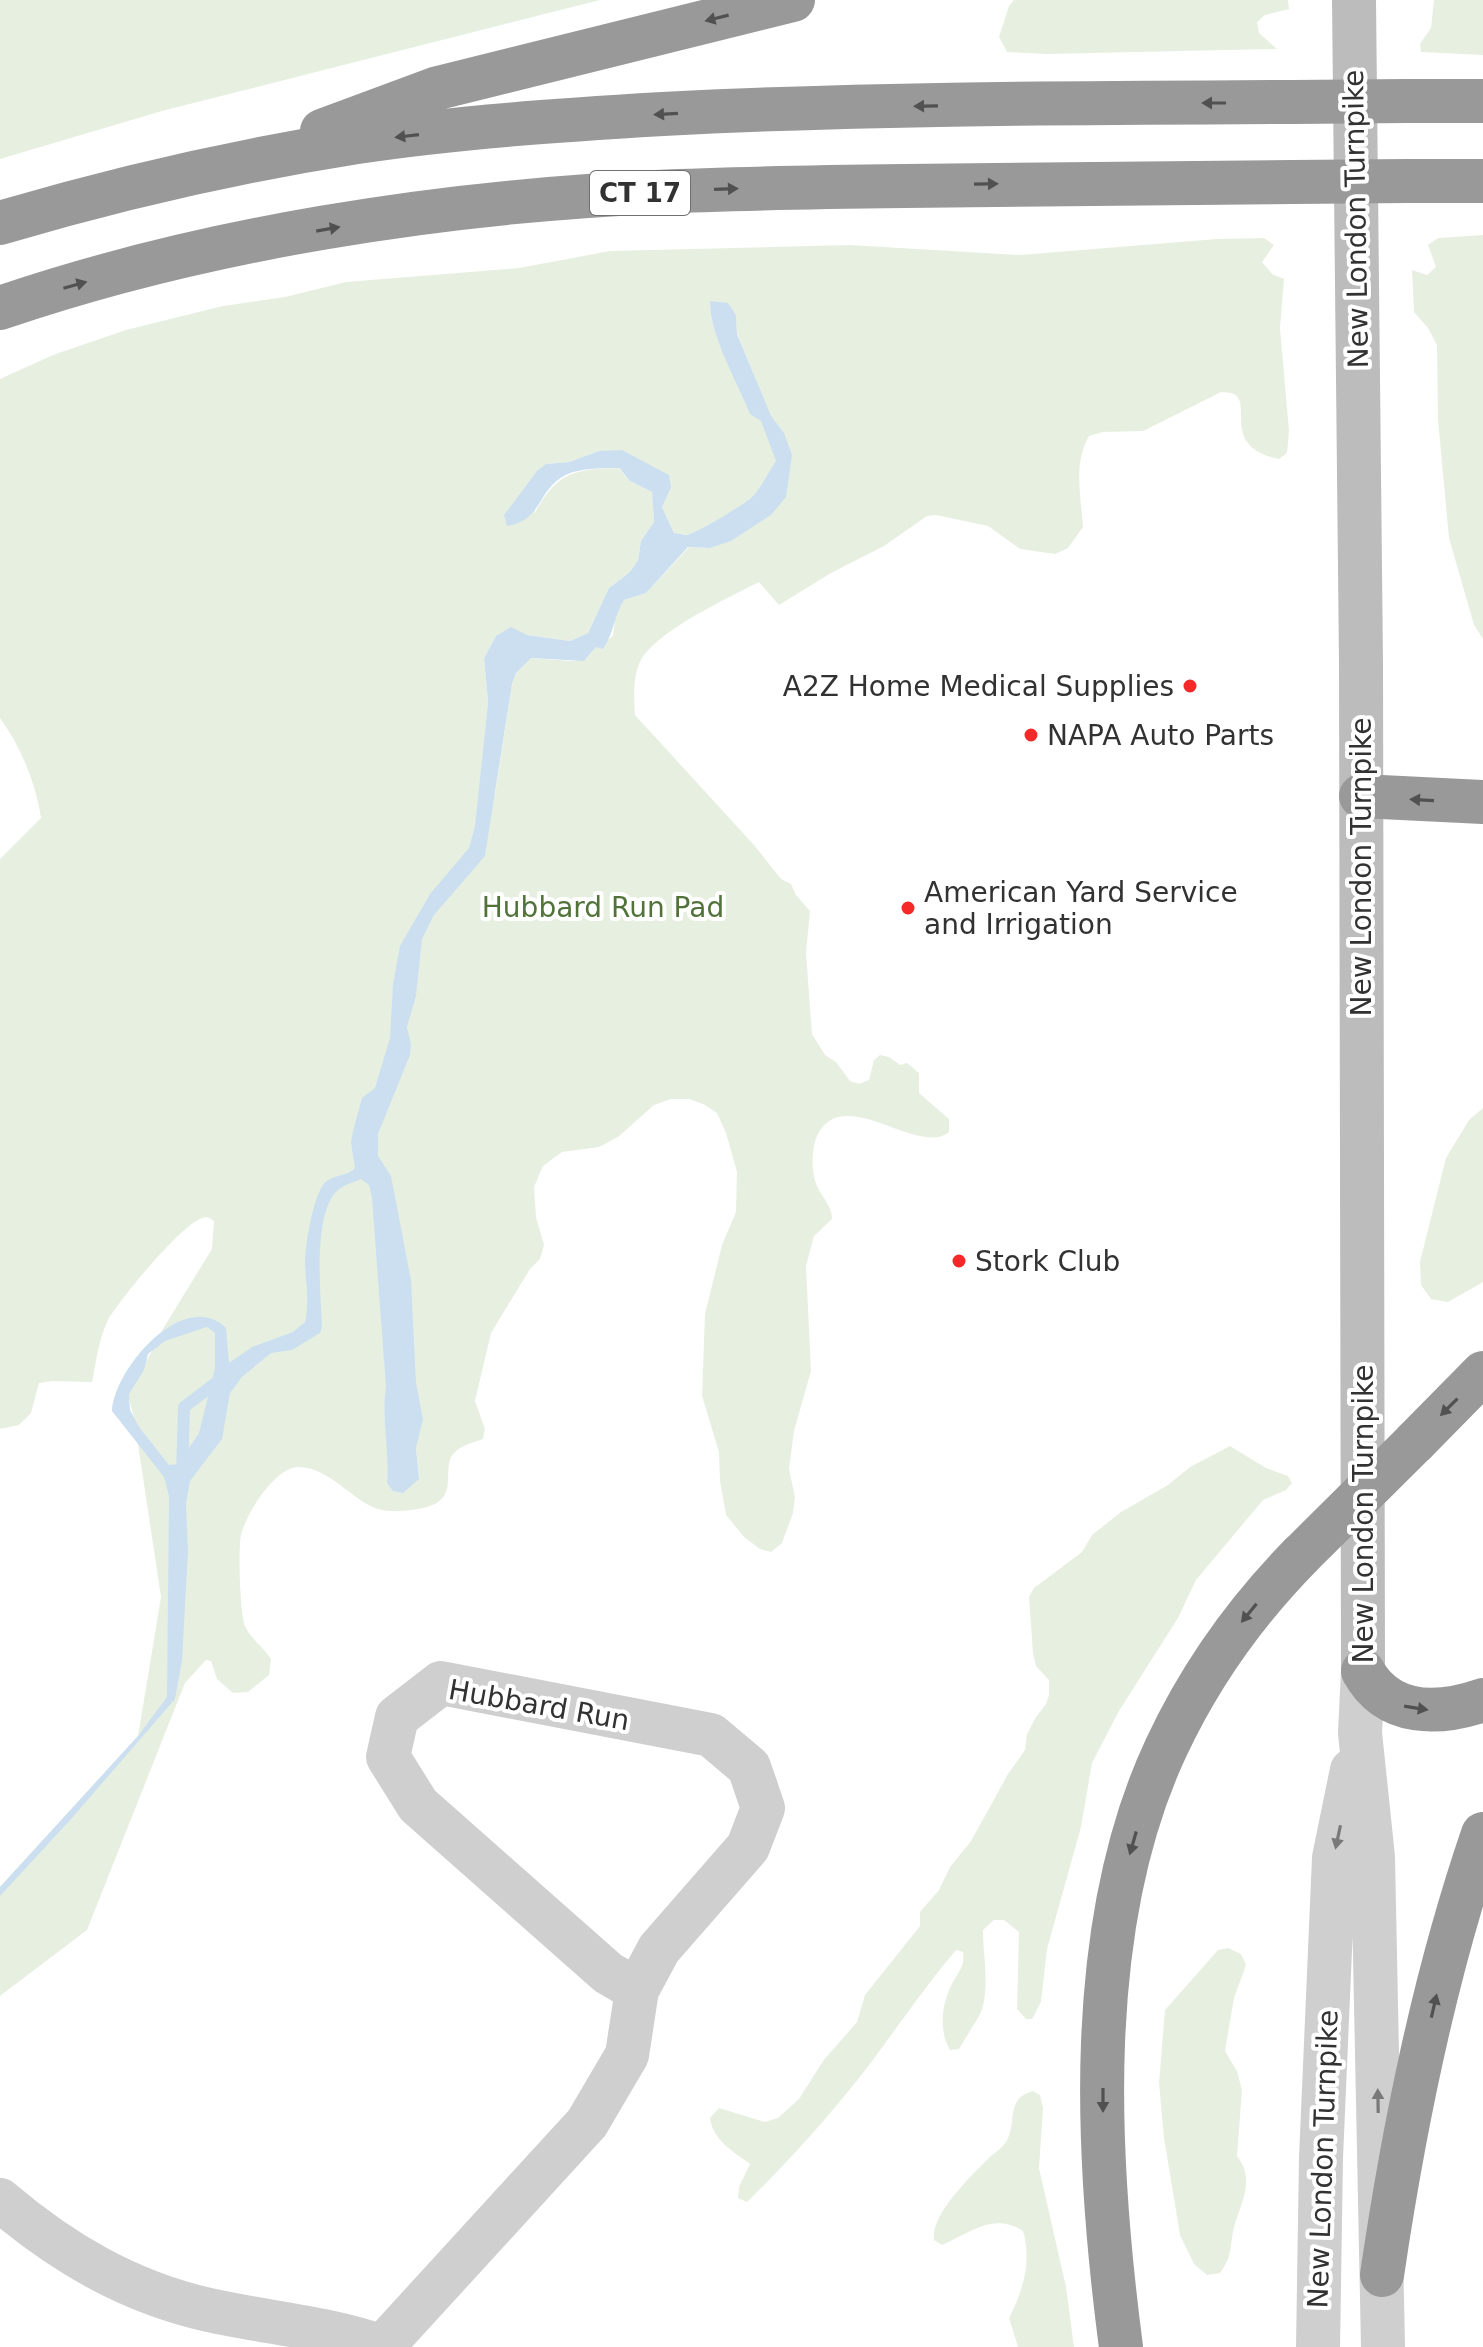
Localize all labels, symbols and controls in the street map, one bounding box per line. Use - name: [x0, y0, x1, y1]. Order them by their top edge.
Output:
- one-way arrow: [704, 13, 729, 25]
- street label: New London Turnpike: [1337, 69, 1375, 369]
- one-way arrow: [1201, 96, 1226, 109]
- one-way arrow: [913, 100, 938, 112]
- one-way arrow: [653, 108, 678, 121]
- one-way arrow: [394, 130, 419, 143]
- road number: CT 17: [590, 171, 690, 215]
- one-way arrow: [974, 178, 999, 191]
- one-way arrow: [714, 182, 739, 195]
- one-way arrow: [316, 222, 341, 234]
- one-way arrow: [63, 278, 87, 291]
- place label: A2Z Home Medical Supplies: [783, 670, 1174, 703]
- marker: A2Z Home Medical Supplies: [1181, 677, 1199, 695]
- street label: New London Turnpike: [1345, 718, 1378, 1016]
- place label: NAPA Auto Parts: [1047, 719, 1274, 752]
- marker: NAPA Auto Parts: [1022, 726, 1040, 744]
- one-way arrow: [1409, 793, 1434, 806]
- place label: American Yard Service and Irrigation: [924, 876, 1238, 941]
- park label: Hubbard Run Pad: [482, 891, 724, 924]
- marker: American Yard Service and Irrigation: [899, 899, 917, 917]
- place label: Stork Club: [975, 1245, 1120, 1278]
- marker: Stork Club: [950, 1252, 968, 1270]
- street label: New London Turnpike: [1347, 1365, 1380, 1663]
- one-way arrow: [1440, 1397, 1459, 1416]
- one-way arrow: [1242, 1603, 1258, 1623]
- street label: Hubbard Run: [446, 1673, 632, 1737]
- one-way arrow: [1404, 1702, 1429, 1715]
- one-way arrow: [1331, 1824, 1344, 1849]
- one-way arrow: [1126, 1831, 1139, 1855]
- one-way arrow: [1428, 1994, 1441, 2019]
- street label: New London Turnpike: [1301, 2009, 1345, 2309]
- one-way arrow: [1097, 2088, 1109, 2113]
- one-way arrow: [1372, 2088, 1384, 2113]

